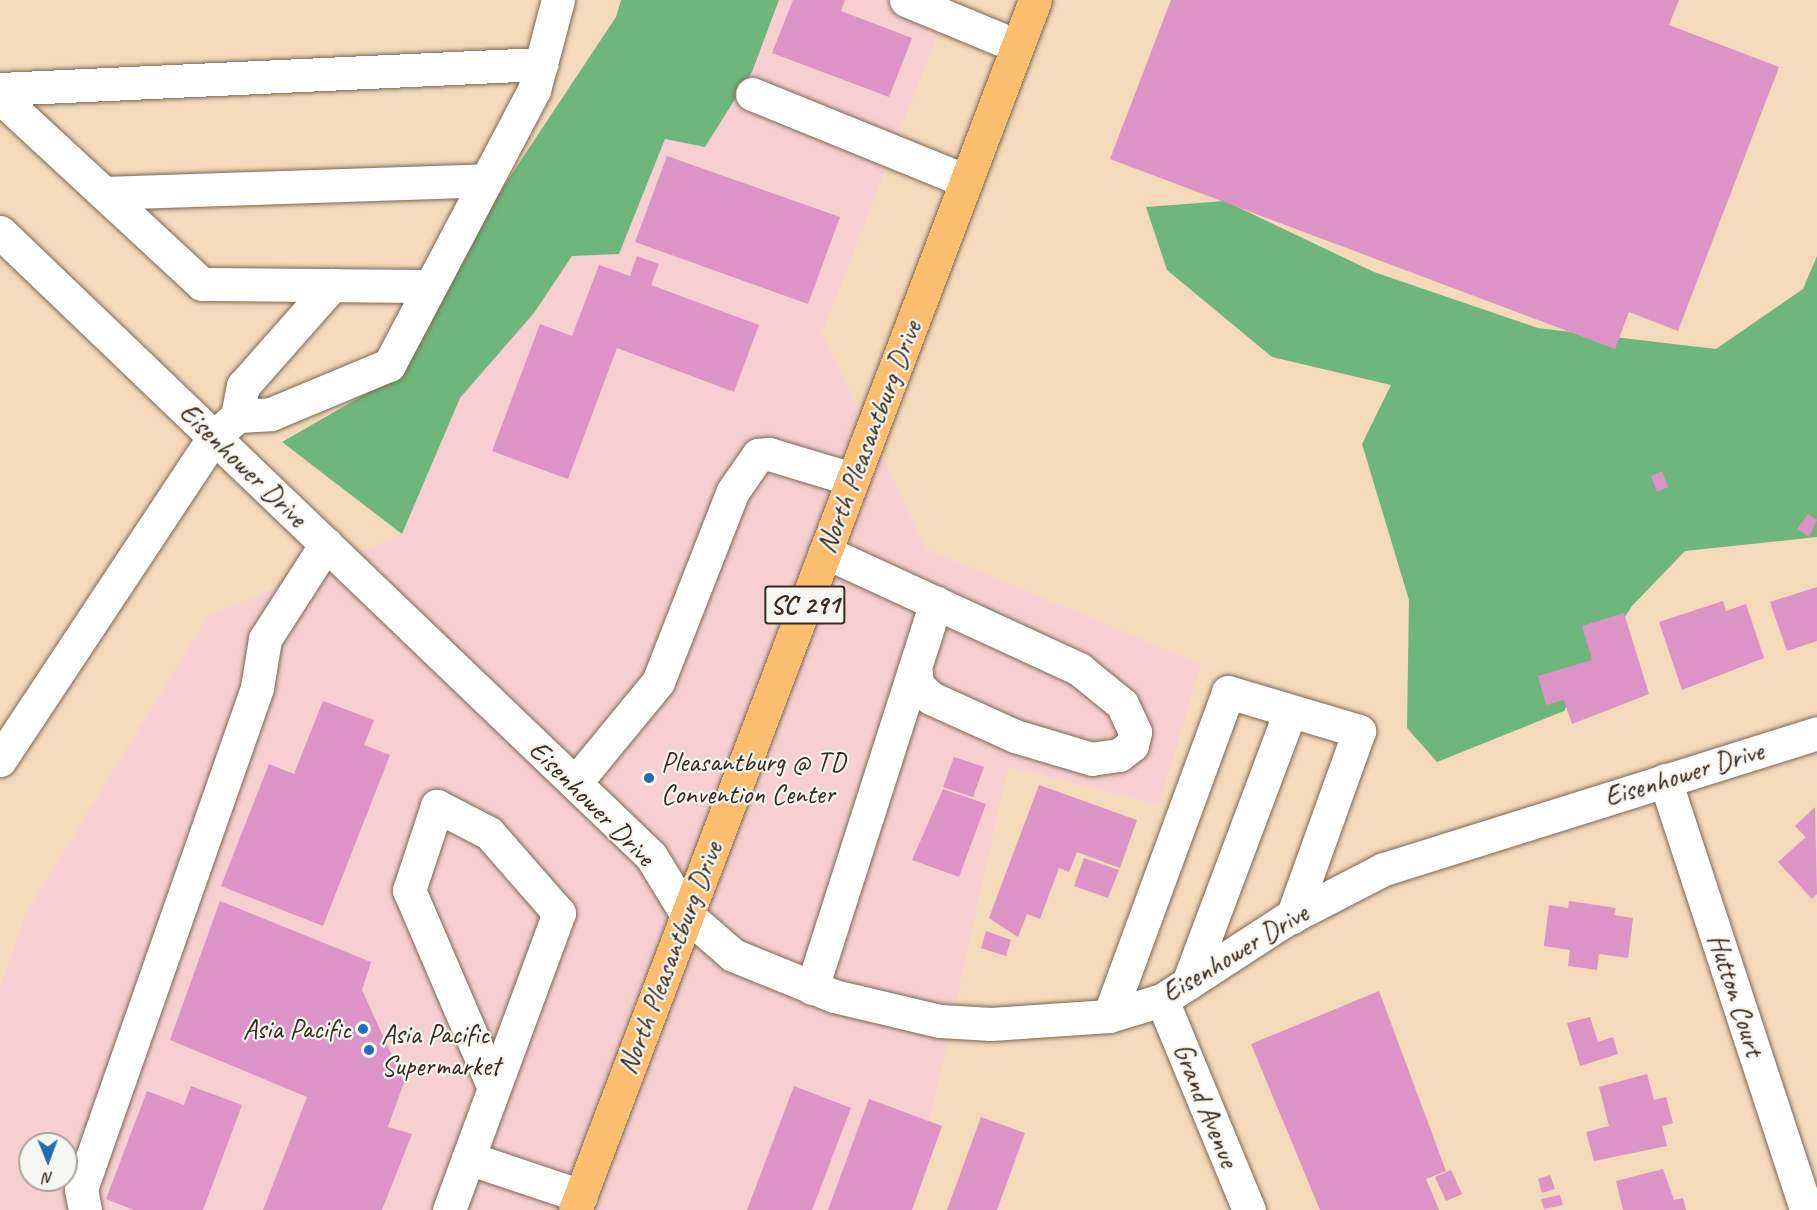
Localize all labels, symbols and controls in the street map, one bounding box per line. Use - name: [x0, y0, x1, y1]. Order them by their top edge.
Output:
- street label: North Pleasantburg Drive: [809, 316, 929, 558]
- street label: Eisenhower Drive: [172, 396, 314, 534]
- road number: SC 291: [763, 581, 847, 629]
- street label: Eisenhower Drive: [522, 733, 662, 873]
- street label: Eisenhower Drive: [1600, 734, 1768, 814]
- place label: Pleasantburg @ TD Convention Center: [661, 745, 845, 811]
- marker: Pleasantburg @ TD Convention Center: [642, 771, 656, 785]
- street label: North Pleasantburg Drive: [610, 837, 730, 1079]
- street label: Eisenhower Drive: [1156, 896, 1314, 1010]
- street label: Hutton Court: [1700, 930, 1772, 1060]
- place label: Asia Pacific: [242, 1012, 351, 1046]
- place label: Asia Pacific Supermarket: [381, 1017, 500, 1083]
- marker: Asia Pacific: [356, 1022, 370, 1036]
- street label: Grand Avenue: [1166, 1038, 1246, 1172]
- marker: Asia Pacific Supermarket: [362, 1043, 376, 1057]
- north arrow: [18, 1132, 78, 1192]
- text: N: [43, 1168, 53, 1188]

